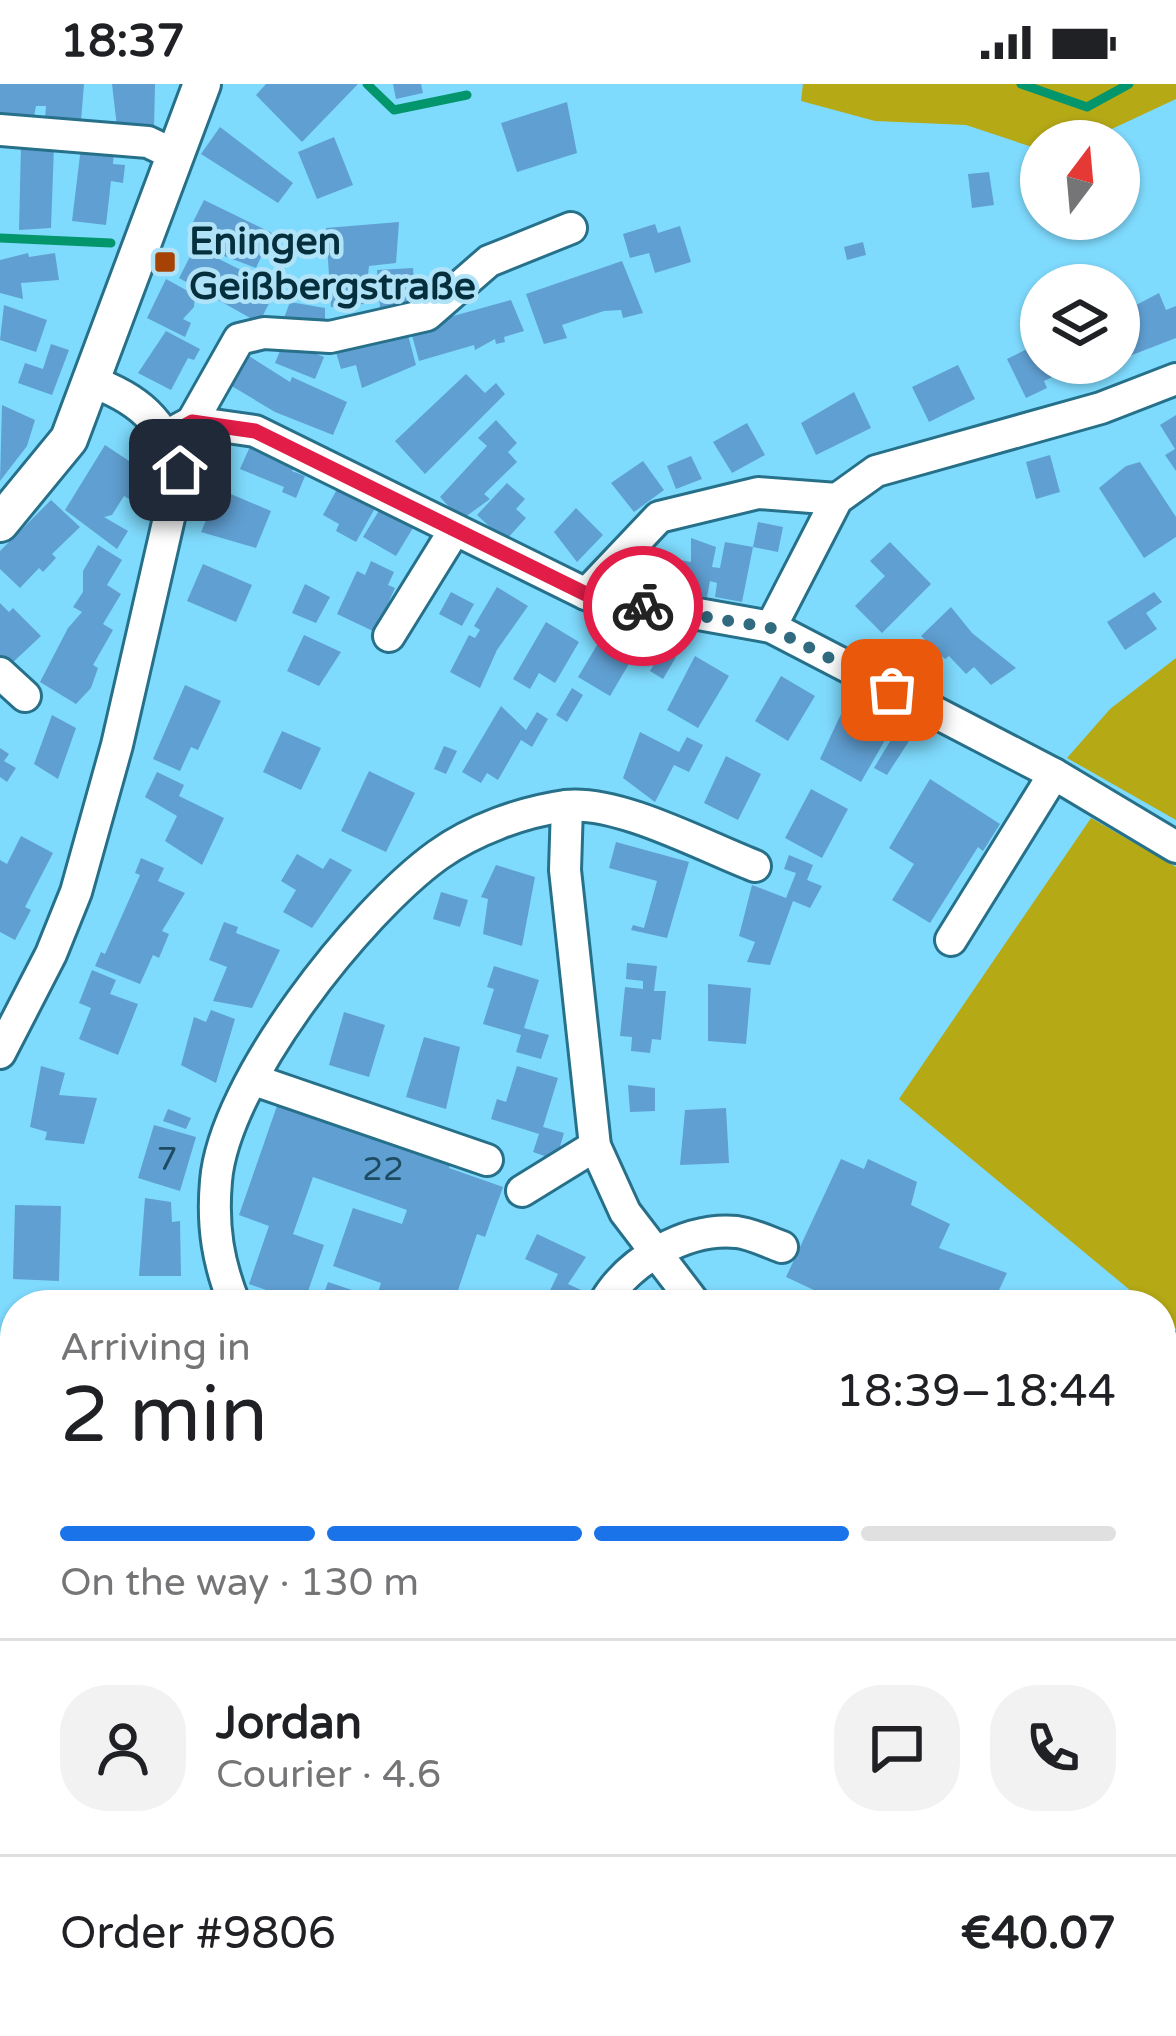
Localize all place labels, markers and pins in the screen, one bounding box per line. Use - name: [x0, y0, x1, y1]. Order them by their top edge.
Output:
- place label: Eningen Geißbergstraße: [189, 218, 476, 310]
- marker: Eningen Geißbergstraße: [152, 249, 178, 275]
- pin: [129, 419, 231, 521]
- pin: [841, 639, 943, 741]

